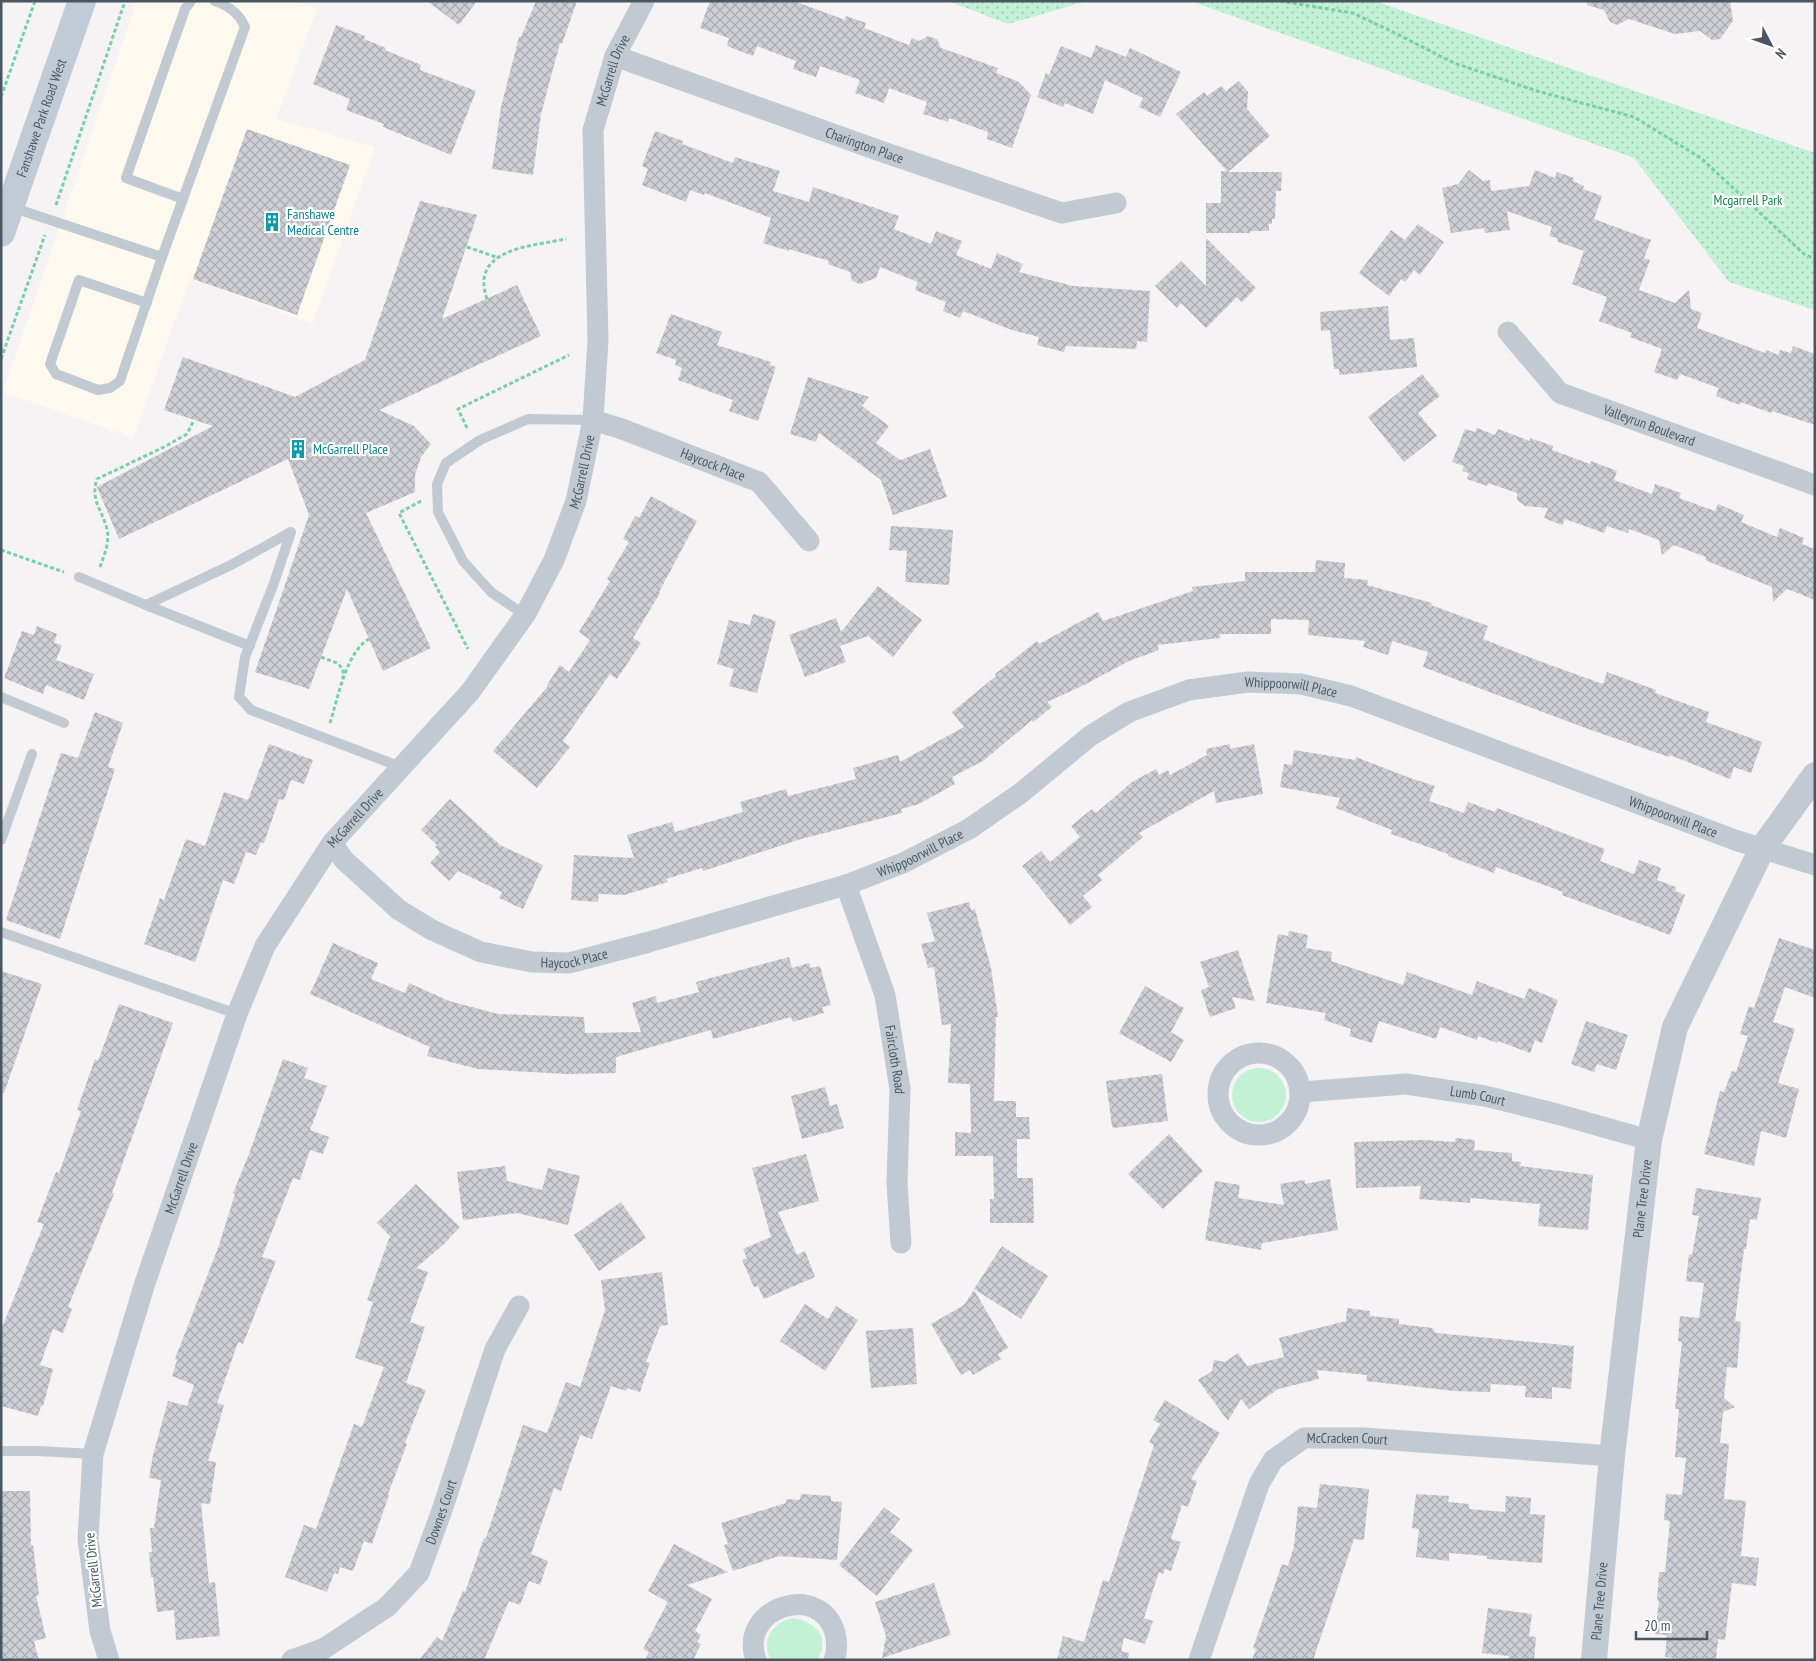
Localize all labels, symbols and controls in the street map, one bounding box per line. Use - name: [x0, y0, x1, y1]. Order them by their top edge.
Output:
- north arrow: [1746, 20, 1796, 70]
- street label: McGarrell Drive: [592, 31, 634, 108]
- text: N: [1772, 45, 1790, 62]
- street label: Fanshawe Park Road West: [12, 56, 70, 180]
- street label: Charington Place: [823, 123, 906, 167]
- park label: Mcgarrell Park: [1713, 191, 1783, 209]
- place label: Fanshawe Medical Centre: [287, 205, 359, 239]
- building icon: Fanshawe Medical Centre: [261, 211, 283, 233]
- street label: Valleyrun Boulevard: [1600, 400, 1698, 450]
- street label: McGarrell Drive: [565, 433, 599, 511]
- building icon: McGarrell Place: [287, 438, 309, 460]
- place label: McGarrell Place: [313, 440, 388, 458]
- street label: Haycock Place: [678, 444, 748, 485]
- street label: Whippoorwill Place: [1244, 673, 1339, 701]
- street label: McGarrell Drive: [323, 784, 387, 851]
- street label: Whippoorwill Place: [1626, 792, 1720, 842]
- street label: Whippoorwill Place: [875, 825, 966, 881]
- street label: Haycock Place: [540, 944, 610, 972]
- street label: Faircloth Road: [881, 1024, 909, 1094]
- street label: Lumb Court: [1449, 1082, 1508, 1110]
- street label: McGarrell Drive: [160, 1139, 202, 1216]
- street label: Plane Tree Drive: [1629, 1158, 1656, 1239]
- street label: McCracken Court: [1307, 1429, 1388, 1449]
- street label: Downes Court: [421, 1477, 460, 1547]
- street label: McGarrell Drive: [80, 1532, 106, 1608]
- street label: Plane Tree Drive: [1587, 1561, 1612, 1641]
- scale bar: [1636, 1608, 1707, 1640]
- text: 20 m: [1644, 1616, 1670, 1635]

